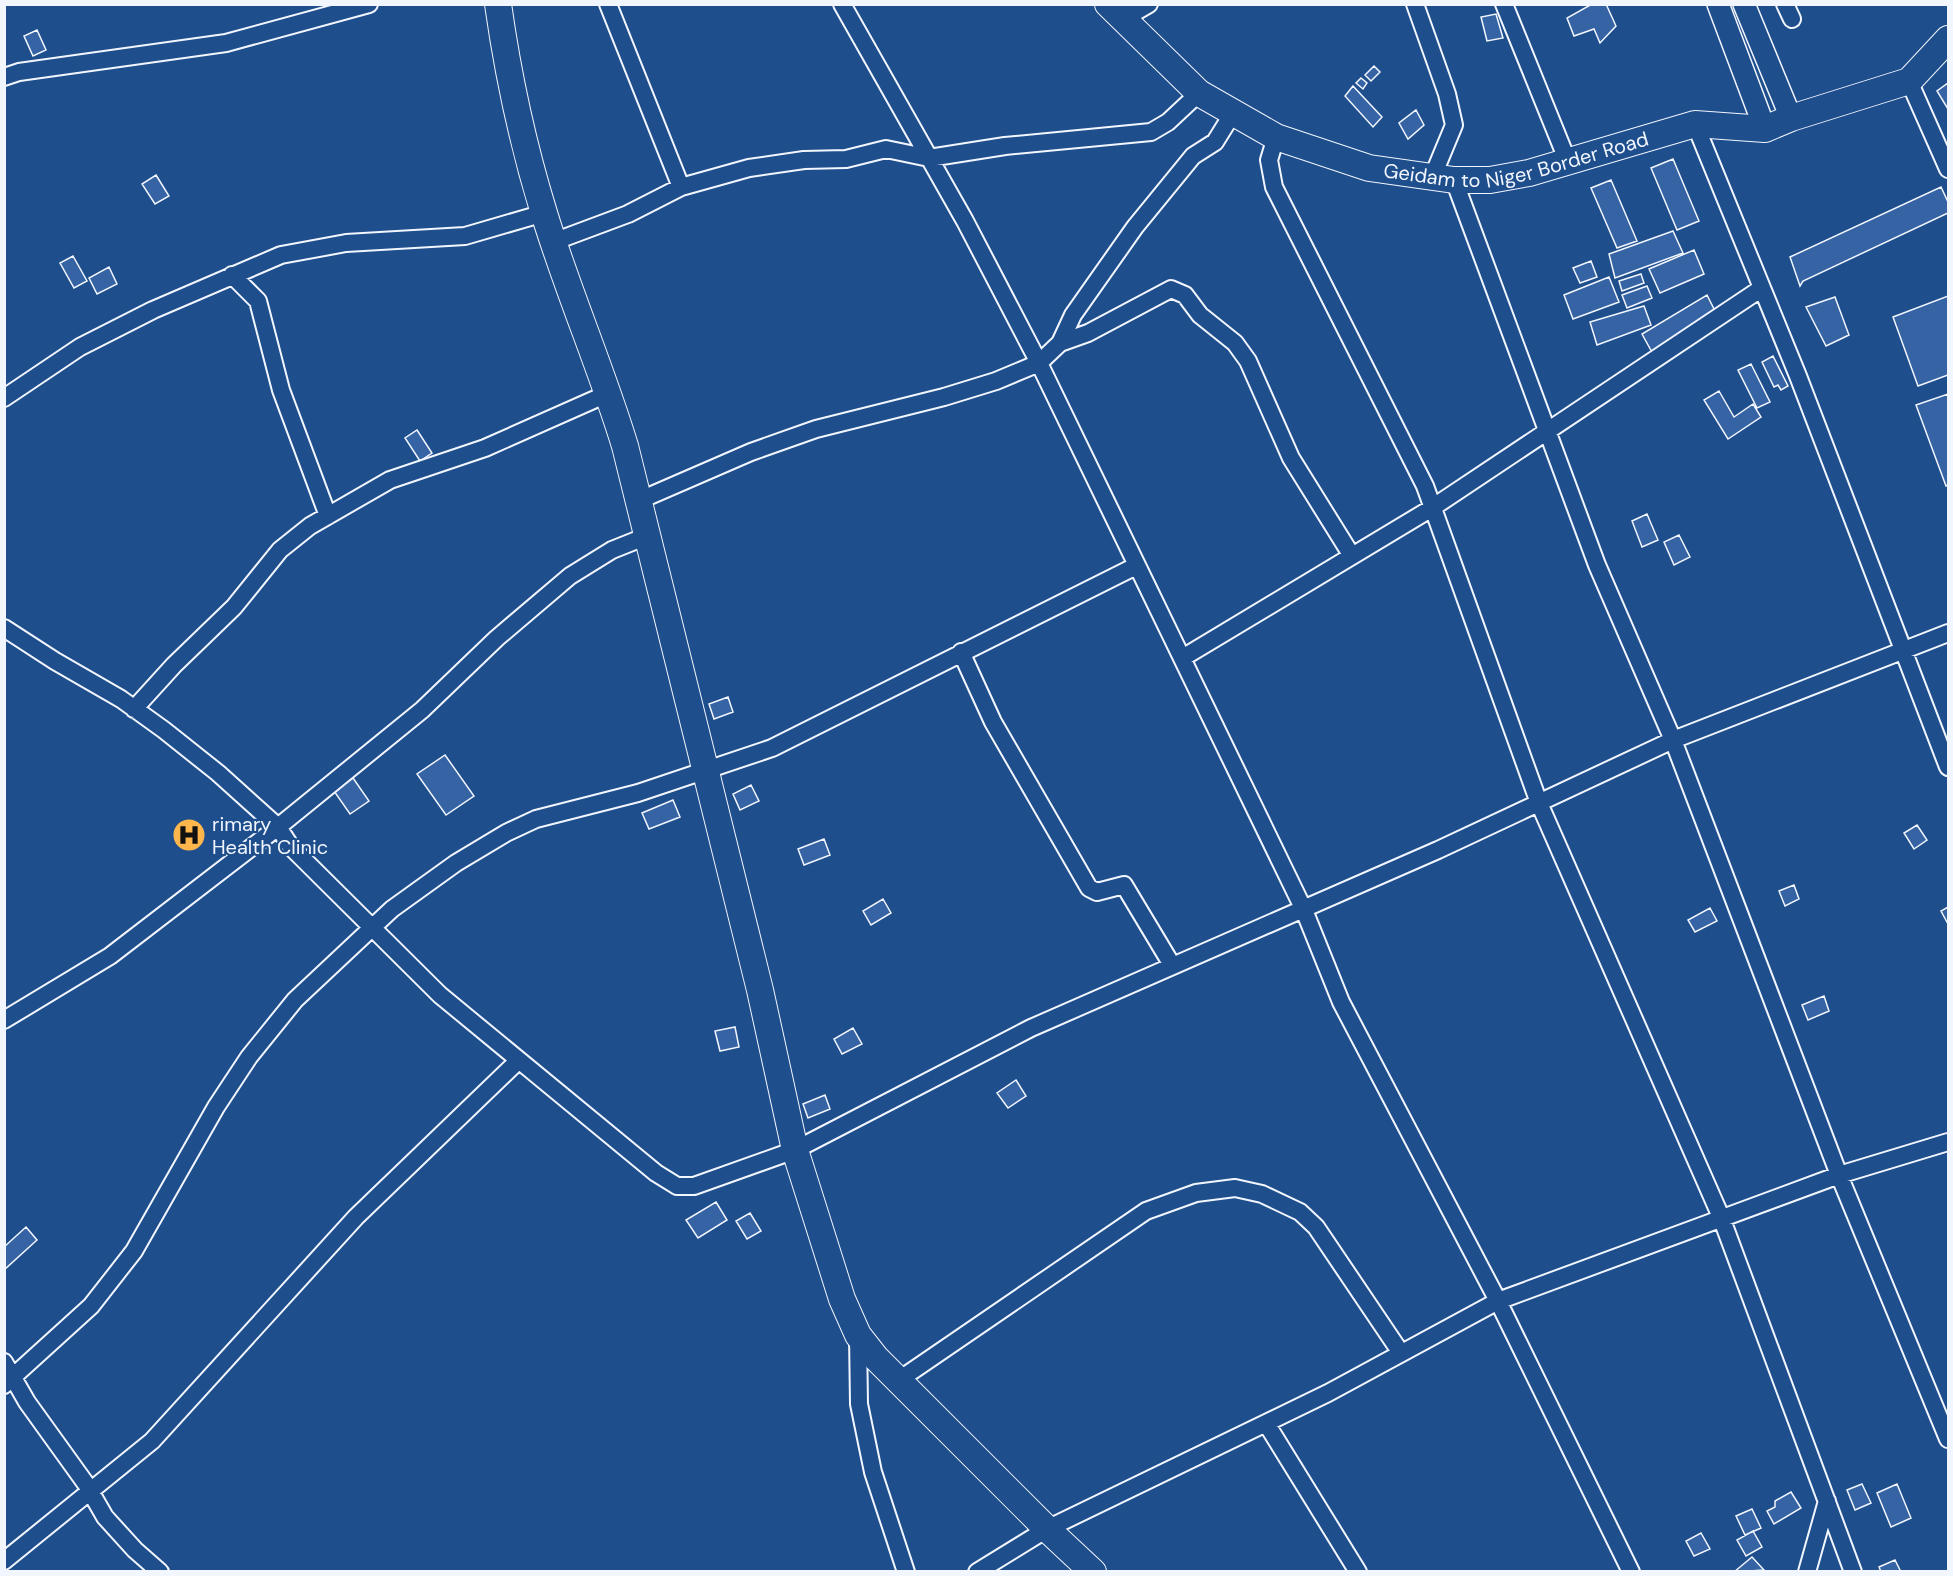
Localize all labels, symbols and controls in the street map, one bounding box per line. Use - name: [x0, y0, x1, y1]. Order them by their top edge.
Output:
- street label: Geidam to Niger Border Road: [1382, 125, 1651, 194]
- place label: rimary Health Clinic: [212, 811, 328, 860]
- hospital icon: rimary Health Clinic: [171, 817, 207, 853]

